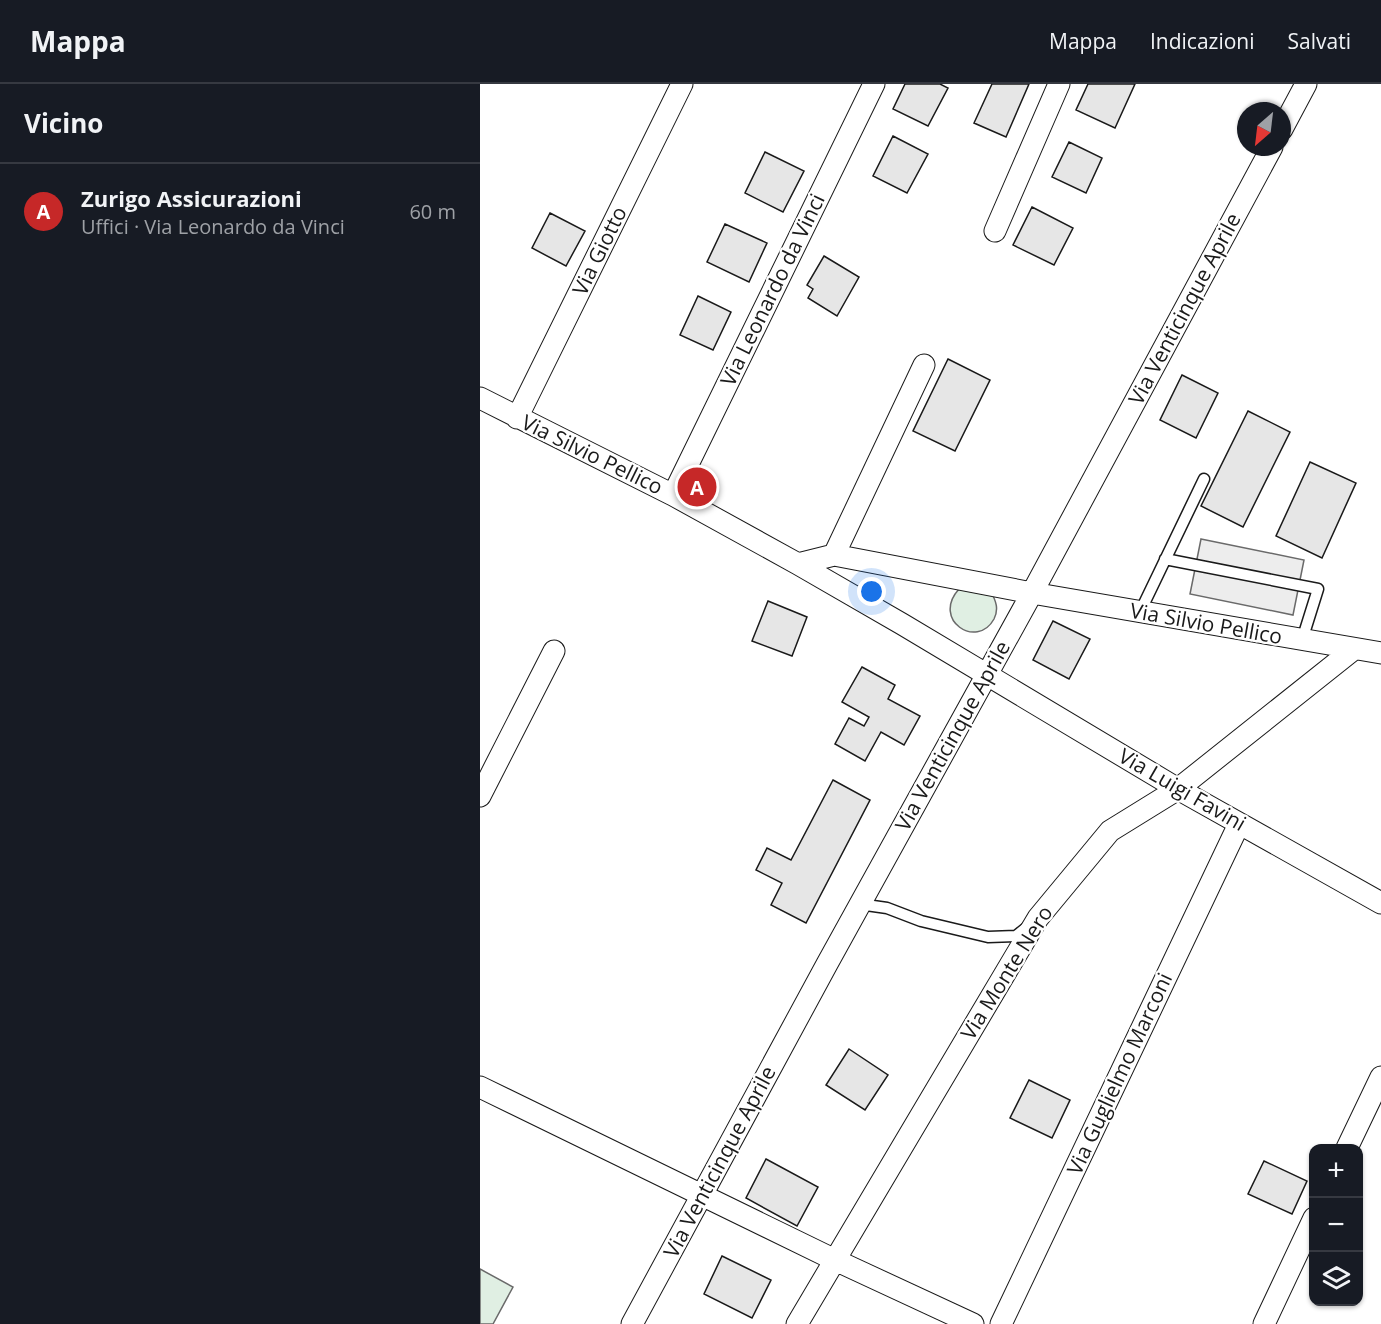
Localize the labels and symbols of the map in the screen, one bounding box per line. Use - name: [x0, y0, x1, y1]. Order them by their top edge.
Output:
- north arrow: [1237, 102, 1291, 156]
- street label: Via Leonardo da Vinci: [713, 189, 831, 390]
- street label: Via Giotto: [566, 201, 633, 300]
- street label: Via Venticinque Aprile: [1122, 208, 1247, 409]
- street label: Via Silvio Pellico: [517, 408, 668, 500]
- pin: A: [678, 464, 716, 510]
- your location: [857, 577, 886, 606]
- street label: Via Silvio Pellico: [1128, 596, 1284, 650]
- street label: Via Venticinque Aprile: [888, 635, 1016, 836]
- street label: Via Luigi Favini: [1114, 741, 1251, 837]
- street label: Via Monte Nero: [954, 900, 1059, 1045]
- street label: Via Guglielmo Marconi: [1060, 968, 1178, 1179]
- street label: Via Venticinque Aprile: [657, 1061, 782, 1262]

